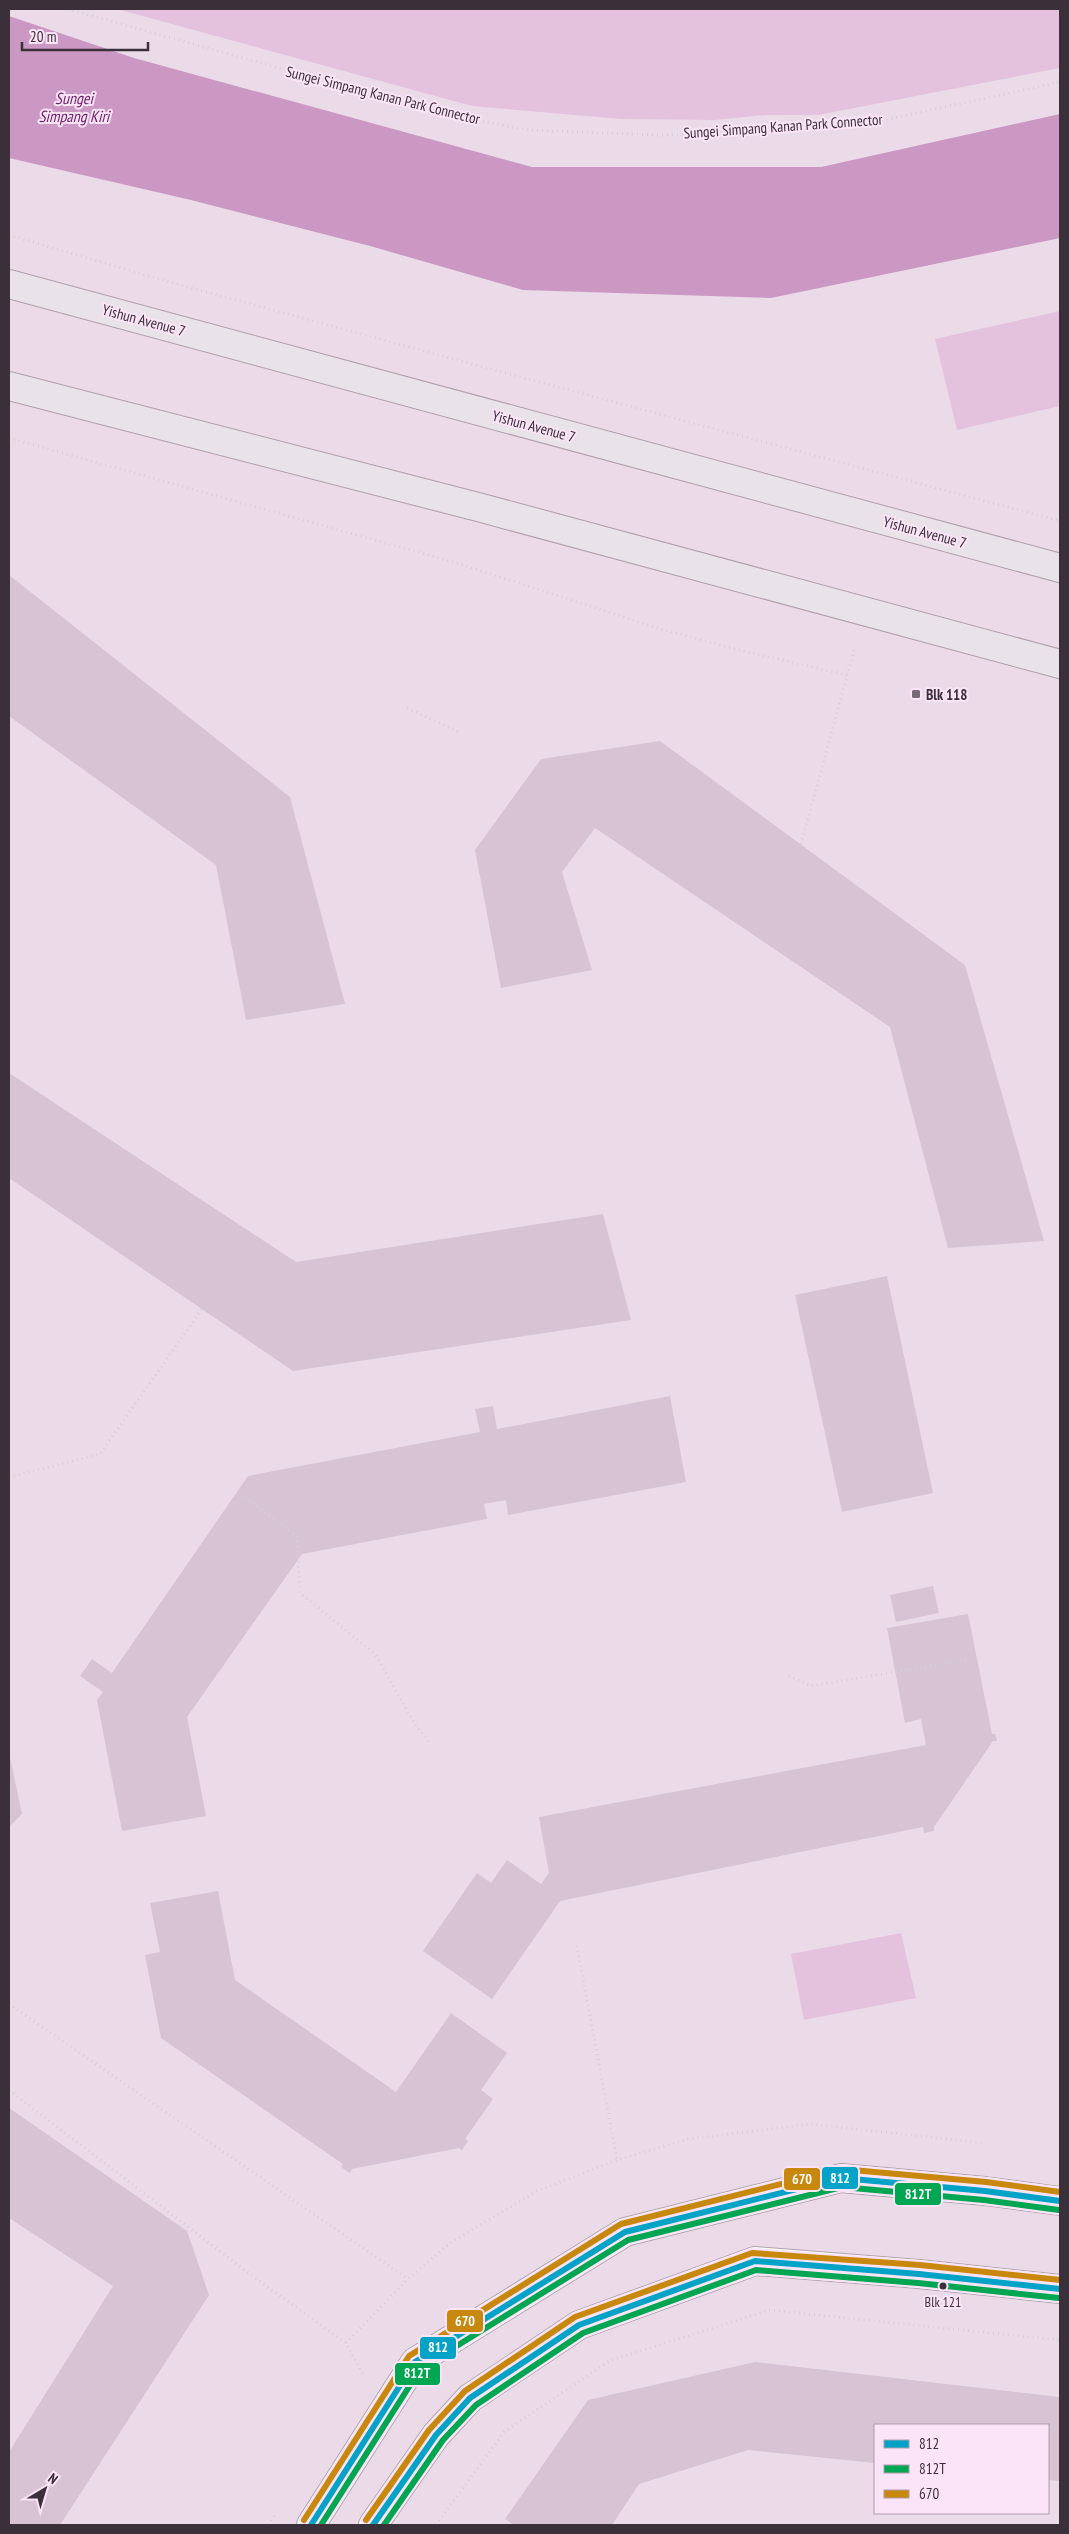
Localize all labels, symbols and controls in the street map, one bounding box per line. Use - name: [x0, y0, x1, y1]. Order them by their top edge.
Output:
- scale bar: [22, 20, 149, 52]
- text: 20 m: [30, 27, 56, 46]
- street label: Sungei Simpang Kanan Park Connector: [284, 62, 483, 129]
- water label: Sungei Simpang Kiri: [39, 88, 112, 126]
- street label: Sungei Simpang Kanan Park Connector: [683, 110, 884, 142]
- street label: Yishun Avenue 7: [100, 300, 188, 340]
- street label: Yishun Avenue 7: [490, 406, 578, 446]
- street label: Yishun Avenue 7: [881, 512, 969, 552]
- place label: Blk 118: [926, 685, 967, 704]
- marker: Blk 118: [910, 688, 922, 700]
- line badge: 812: [821, 2166, 859, 2190]
- line badge: 670: [783, 2167, 821, 2191]
- text: 812: [830, 2169, 850, 2187]
- text: 670: [792, 2170, 812, 2188]
- line badge: 812T: [894, 2182, 942, 2206]
- text: 812T: [905, 2185, 932, 2203]
- marker: Blk 121: [938, 2281, 948, 2291]
- place label: Blk 121: [925, 2293, 961, 2311]
- line badge: 670: [446, 2309, 484, 2333]
- text: 670: [455, 2312, 475, 2330]
- line badge: 812: [419, 2336, 457, 2360]
- text: 812: [428, 2338, 448, 2356]
- line badge: 812T: [394, 2362, 441, 2386]
- text: 812T: [404, 2364, 431, 2382]
- legend: [874, 2424, 1049, 2514]
- text: 812: [919, 2434, 939, 2453]
- text: 812T: [919, 2459, 946, 2478]
- north arrow: [20, 2464, 70, 2514]
- text: N: [44, 2469, 62, 2488]
- text: 670: [919, 2484, 940, 2503]

